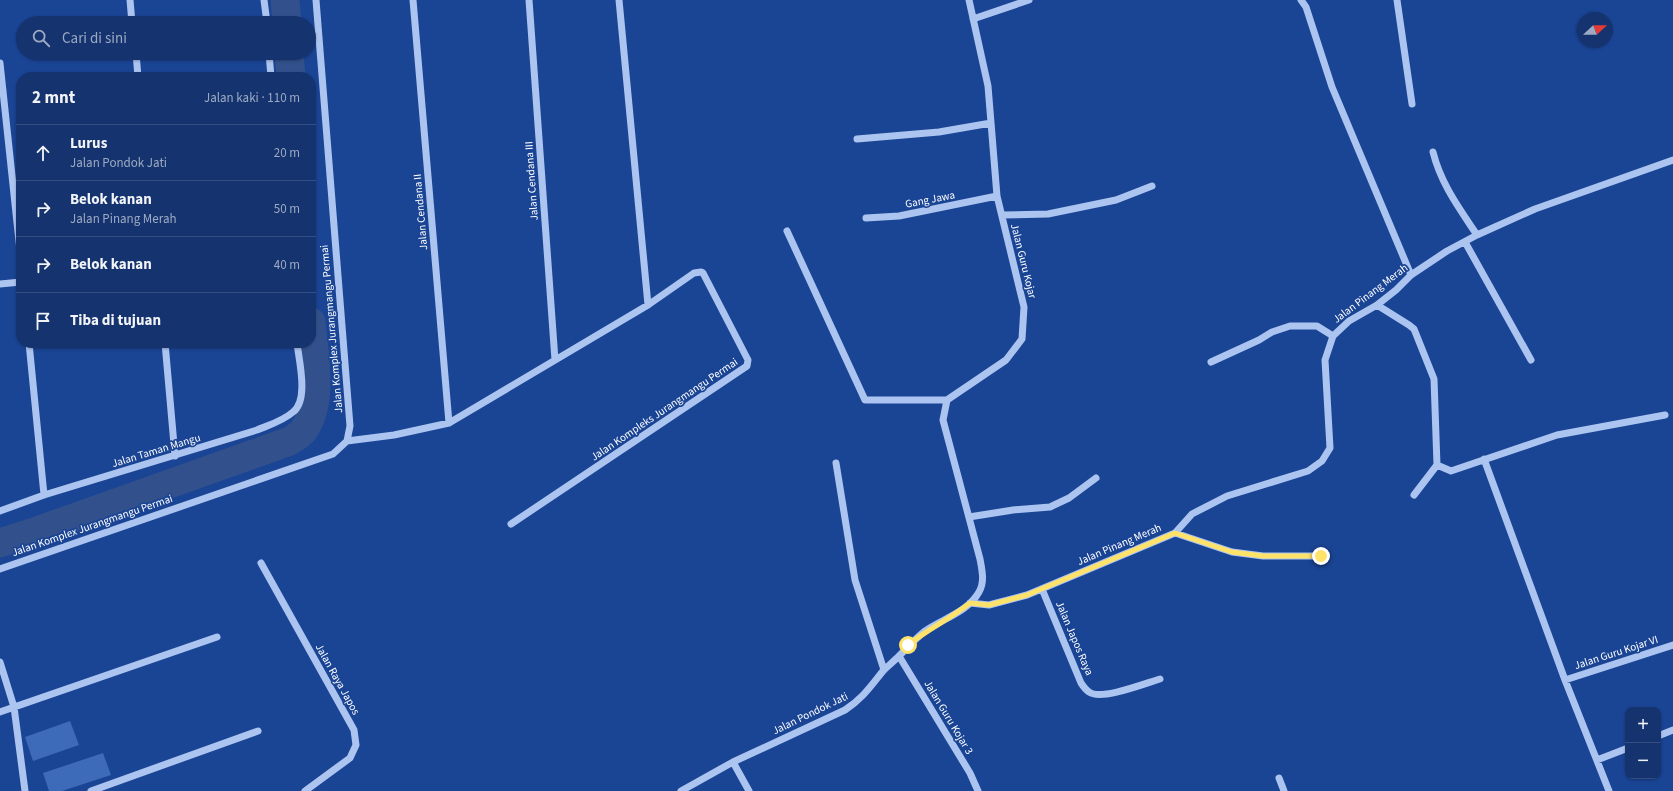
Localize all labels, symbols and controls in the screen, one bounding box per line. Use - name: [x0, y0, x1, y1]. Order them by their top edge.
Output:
- north arrow: [1577, 12, 1613, 48]
- search box: [16, 16, 316, 60]
- icon: search: [30, 27, 52, 49]
- text: Cari di sini: [62, 28, 127, 49]
- text: 2 mnt: [32, 86, 75, 110]
- text: Jalan kaki · 110 m: [204, 89, 300, 107]
- text: Lurus: [70, 133, 107, 154]
- street label: Jalan Cendana III: [521, 141, 542, 221]
- icon: ahead: [32, 142, 54, 164]
- text: 20 m: [274, 144, 300, 162]
- text: Jalan Pondok Jati: [70, 154, 167, 172]
- street label: Jalan Cendana II: [410, 173, 431, 251]
- street label: Gang Jawa: [904, 187, 956, 212]
- text: Belok kanan: [70, 189, 152, 210]
- icon: right: [32, 198, 54, 220]
- text: 50 m: [274, 200, 300, 218]
- text: Jalan Pinang Merah: [70, 210, 177, 228]
- street label: Jalan Guru Kojar: [1007, 222, 1040, 300]
- street label: Jalan Komplex Jurangmangu Permai: [317, 244, 346, 414]
- icon: right: [32, 254, 54, 276]
- text: Belok kanan: [70, 254, 152, 275]
- text: 40 m: [274, 256, 300, 274]
- street label: Jalan Pinang Merah: [1330, 260, 1411, 327]
- icon: arrive: [32, 310, 54, 332]
- text: Tiba di tujuan: [70, 310, 161, 331]
- street label: Jalan Kompleks Jurangmangu Permai: [588, 354, 741, 464]
- street label: Jalan Taman Mangu: [110, 430, 202, 471]
- street label: Jalan Komplex Jurangmangu Permai: [10, 491, 175, 560]
- street label: Jalan Pinang Merah: [1075, 520, 1164, 569]
- route end: [1312, 547, 1330, 565]
- street label: Jalan Japos Raya: [1052, 599, 1097, 678]
- street label: Jalan Guru Kojar VI: [1572, 632, 1660, 673]
- route start: [899, 636, 917, 654]
- street label: Jalan Raya Japos: [312, 641, 364, 718]
- street label: Jalan Guru Kojar 3: [920, 677, 977, 757]
- street label: Jalan Pondok Jati: [770, 689, 850, 738]
- map controls: [1625, 707, 1661, 779]
- button: +: [1625, 707, 1661, 743]
- button: −: [1625, 743, 1661, 779]

